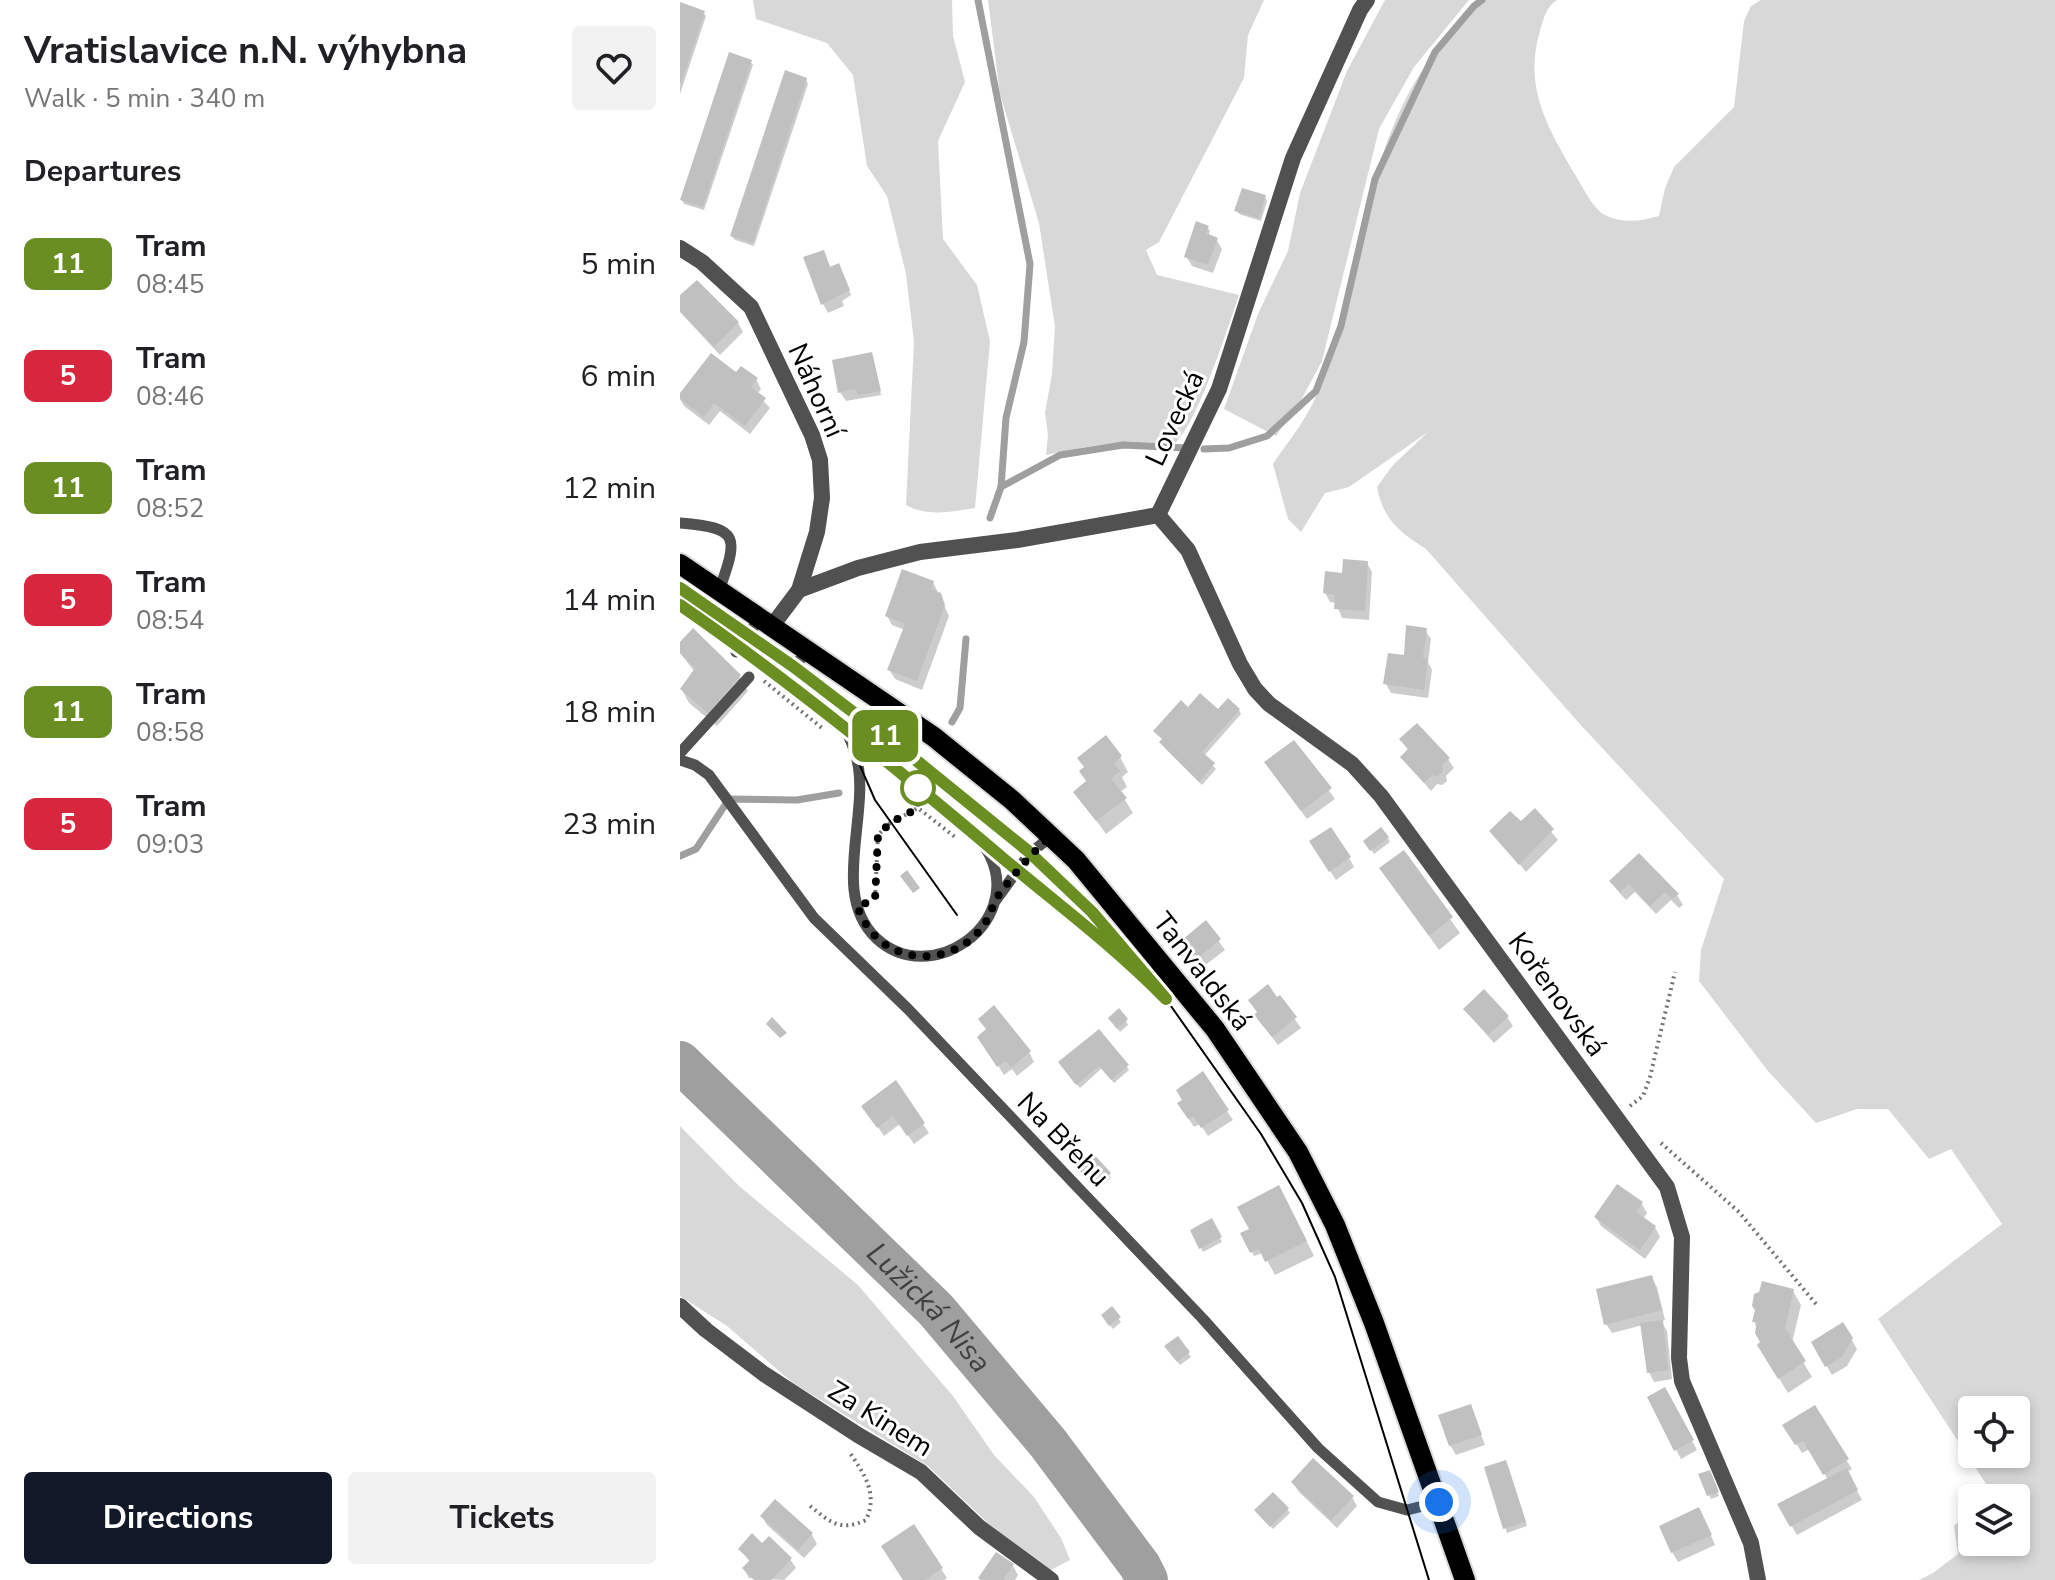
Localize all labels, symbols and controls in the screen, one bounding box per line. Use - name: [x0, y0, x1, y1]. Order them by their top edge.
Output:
- text: Vratislavice n.N. výhybna: [24, 25, 467, 76]
- button: heart: [572, 26, 656, 110]
- text: Walk · 5 min · 340 m: [24, 81, 265, 116]
- text: Departures: [24, 151, 181, 192]
- text: Tram: [136, 226, 207, 267]
- text: 5 min: [581, 244, 656, 285]
- text: 11: [51, 245, 85, 283]
- text: 08:45: [136, 267, 204, 302]
- street label: Náhorní: [779, 337, 854, 445]
- text: Tram: [136, 338, 207, 379]
- text: 6 min: [581, 356, 656, 397]
- text: 5: [60, 357, 76, 395]
- street label: Lovecká: [1136, 365, 1214, 472]
- text: 08:46: [136, 379, 204, 414]
- text: Tram: [136, 450, 207, 491]
- text: 12 min: [563, 468, 656, 509]
- text: 11: [51, 469, 85, 507]
- text: 08:52: [136, 491, 204, 526]
- text: Tram: [136, 562, 207, 603]
- text: 14 min: [563, 580, 656, 621]
- text: 5: [60, 581, 76, 619]
- text: 08:54: [136, 603, 204, 638]
- text: Tram: [136, 674, 207, 715]
- text: 18 min: [563, 692, 656, 733]
- text: 11: [51, 693, 85, 731]
- line badge: 11: [849, 710, 921, 762]
- text: 08:58: [136, 715, 204, 750]
- text: 11: [868, 717, 902, 755]
- unlabelled marker: [901, 771, 935, 805]
- text: Tram: [136, 786, 207, 827]
- text: 23 min: [563, 804, 656, 845]
- text: 5: [60, 805, 76, 843]
- text: 09:03: [136, 827, 204, 862]
- street label: Tanvaldská: [1144, 904, 1261, 1039]
- street label: Kořenovská: [1499, 925, 1615, 1064]
- street label: Na Břehu: [1009, 1084, 1118, 1195]
- water label: Lužická Nisa: [857, 1234, 1000, 1382]
- street label: Za Kinem: [821, 1372, 940, 1466]
- map controls: [1958, 1396, 2030, 1556]
- button: locate: [1958, 1396, 2030, 1468]
- button: Directions: [24, 1472, 332, 1564]
- button: Tickets: [348, 1472, 656, 1564]
- your location: [1419, 1482, 1459, 1522]
- button: layers: [1958, 1484, 2030, 1556]

